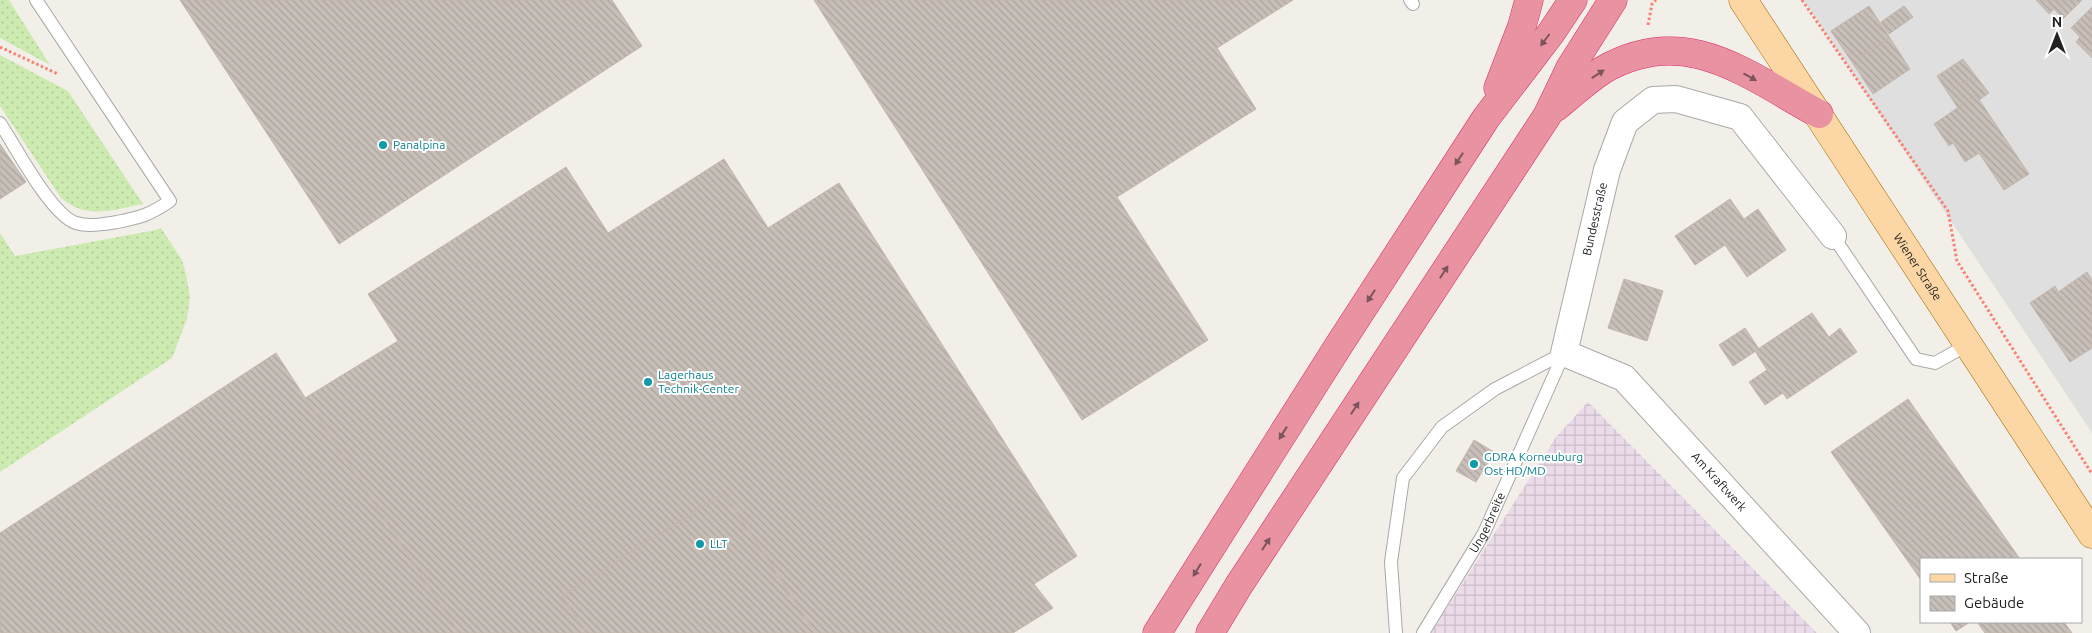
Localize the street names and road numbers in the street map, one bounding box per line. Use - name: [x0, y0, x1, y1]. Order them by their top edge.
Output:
- street label: Bundesstraße: [1580, 181, 1609, 257]
- street label: Wiener Straße: [1891, 231, 1945, 303]
- street label: Am Kraftwerk: [1689, 449, 1749, 513]
- street label: Ungerbreite: [1467, 490, 1507, 555]

